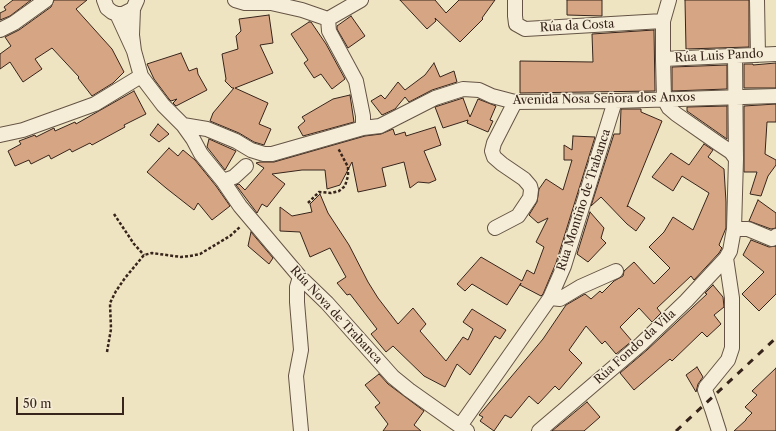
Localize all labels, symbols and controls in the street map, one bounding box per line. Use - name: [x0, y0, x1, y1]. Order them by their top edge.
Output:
- street label: Rúa da Costa: [539, 17, 615, 35]
- street label: Rúa Luis Pando: [674, 46, 764, 66]
- street label: Avenida Nosa Señora dos Anxos: [513, 90, 695, 108]
- street label: Rúa Montiño de Trabanca: [554, 127, 614, 273]
- street label: Rúa Nova de Trabanca: [287, 263, 385, 367]
- street label: Rúa Fondo da Vila: [591, 307, 679, 387]
- scale bar: [18, 389, 126, 415]
- text: 50 m: [23, 396, 52, 411]

